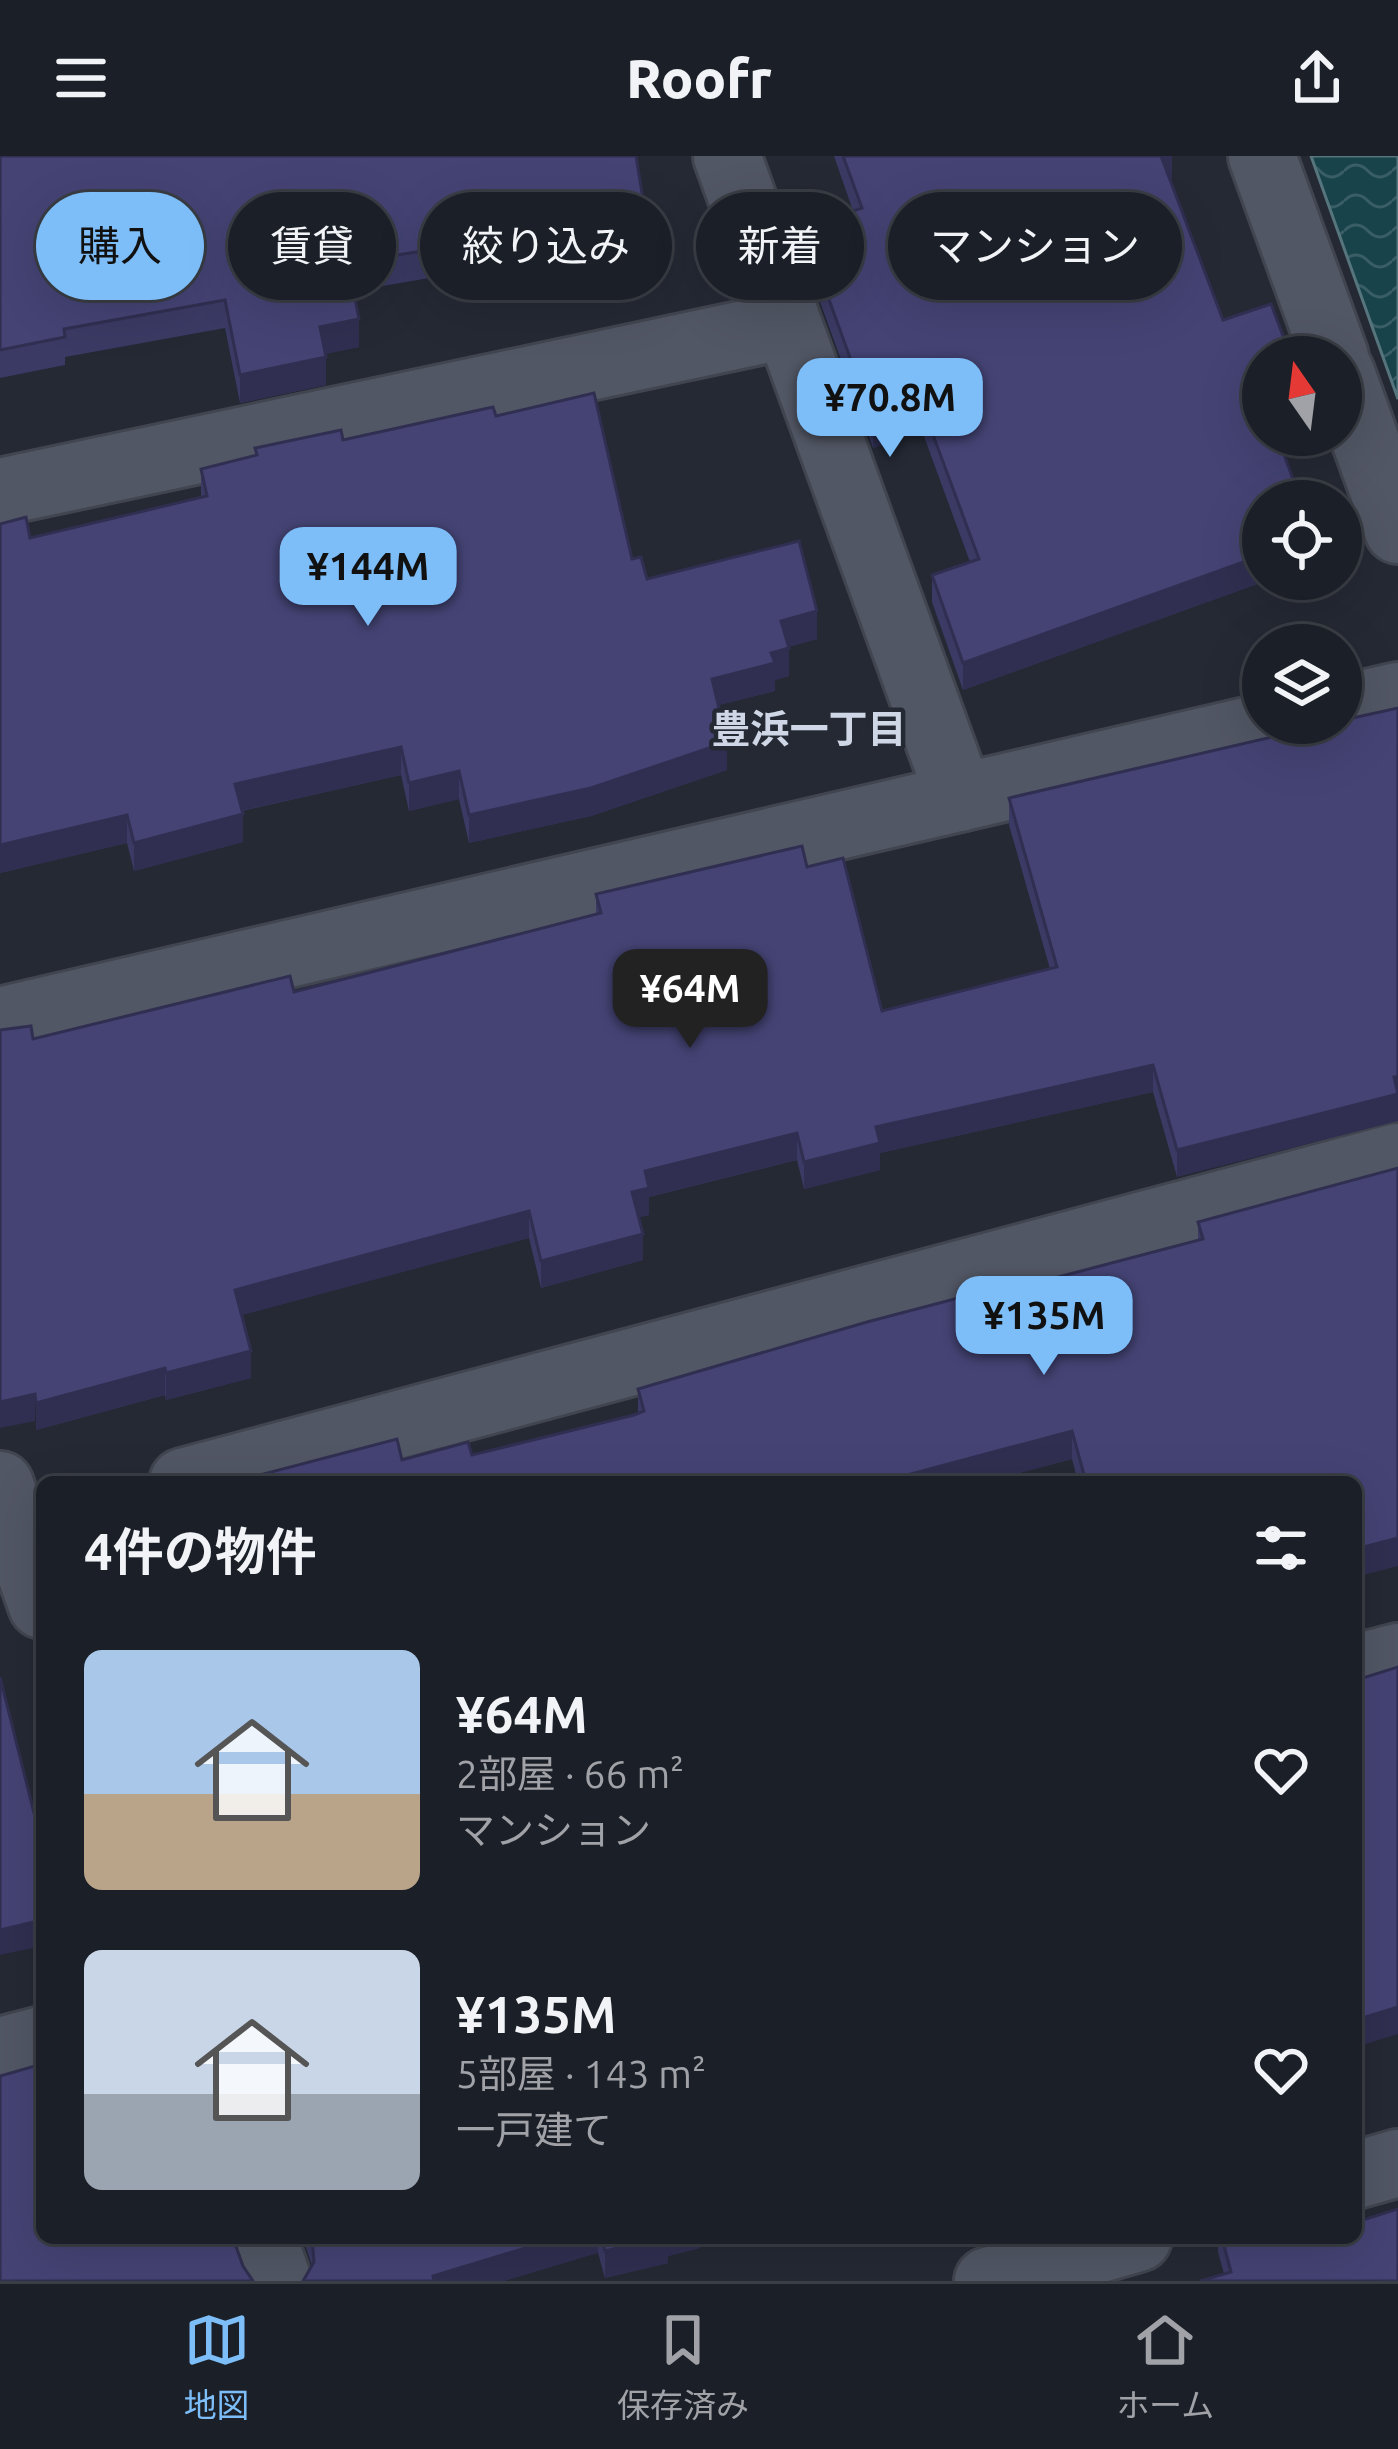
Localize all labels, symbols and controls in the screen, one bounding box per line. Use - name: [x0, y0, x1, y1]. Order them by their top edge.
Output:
- icon: menu: [48, 45, 114, 111]
- icon: share: [1284, 45, 1350, 111]
- text: Roofr: [626, 48, 772, 108]
- chip: 購入: [36, 192, 204, 300]
- chip: 賃貸: [228, 192, 396, 300]
- chip: 絞り込み: [420, 192, 672, 300]
- chip: 新着: [696, 192, 864, 300]
- chip: マンション: [888, 192, 1182, 300]
- north arrow: [1242, 336, 1362, 456]
- map controls: [1242, 336, 1362, 744]
- pin: ¥70.8M: [792, 358, 988, 460]
- text: ¥70.8M: [824, 375, 956, 418]
- button: locate: [1242, 480, 1362, 600]
- pin: ¥144M: [284, 527, 452, 629]
- text: ¥144M: [307, 544, 429, 587]
- button: layers: [1242, 624, 1362, 744]
- district label: 豊浜一丁目: [711, 707, 907, 750]
- pin: ¥64M: [619, 949, 761, 1051]
- text: ¥64M: [640, 966, 740, 1009]
- pin: ¥135M: [960, 1276, 1128, 1378]
- text: ¥135M: [983, 1293, 1105, 1336]
- icon: filters: [1248, 1515, 1314, 1581]
- text: 4件の物件: [84, 1522, 317, 1580]
- text: ¥64M: [456, 1685, 588, 1743]
- icon: home: [180, 1698, 324, 1842]
- icon: heart: [1248, 1737, 1314, 1803]
- text: 2部屋 · 66 m²: [456, 1752, 684, 1795]
- text: マンション: [456, 1808, 651, 1851]
- text: ¥135M: [456, 1985, 616, 2043]
- icon: home: [180, 1998, 324, 2142]
- icon: heart: [1248, 2037, 1314, 2103]
- text: 5部屋 · 143 m²: [456, 2052, 706, 2095]
- text: 一戸建て: [456, 2108, 612, 2151]
- tab: 地図: [184, 2307, 250, 2427]
- tab: 保存済み: [617, 2307, 749, 2427]
- tab: ホーム: [1116, 2307, 1214, 2427]

